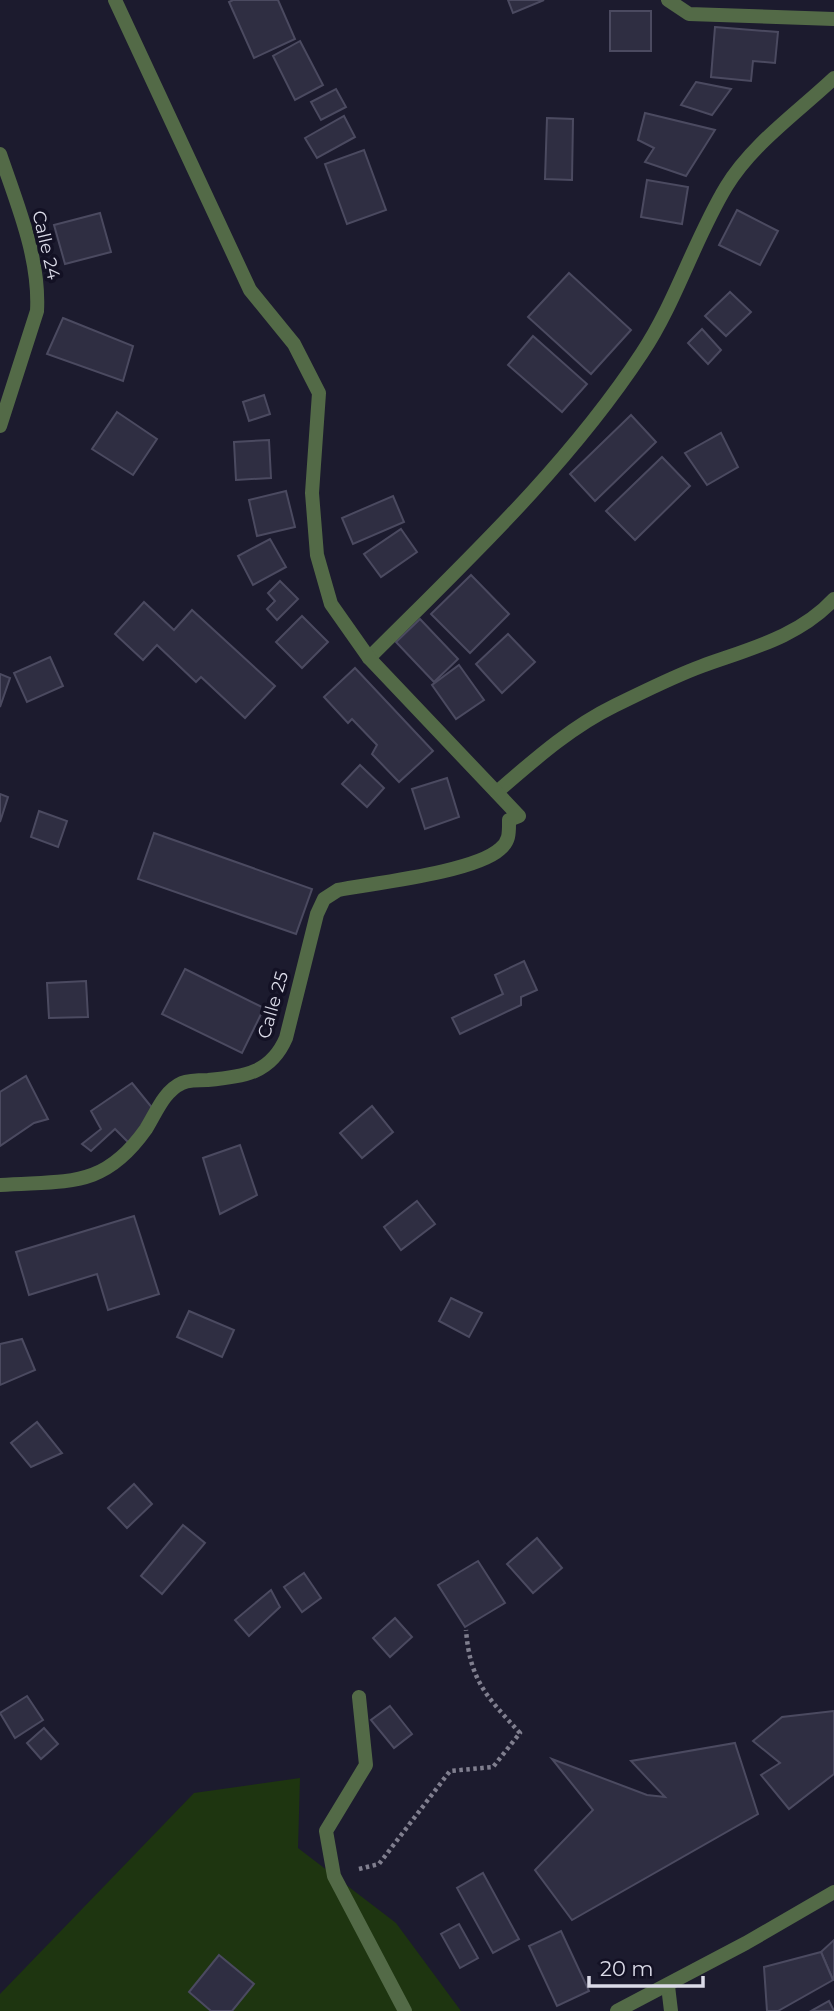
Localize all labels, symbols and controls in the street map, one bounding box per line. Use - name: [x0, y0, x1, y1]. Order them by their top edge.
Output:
- street label: Calle 24: [27, 208, 65, 282]
- street label: Calle 25: [253, 969, 293, 1041]
- scale bar: [589, 1944, 703, 1988]
- text: 20 m: [600, 1956, 654, 1981]

